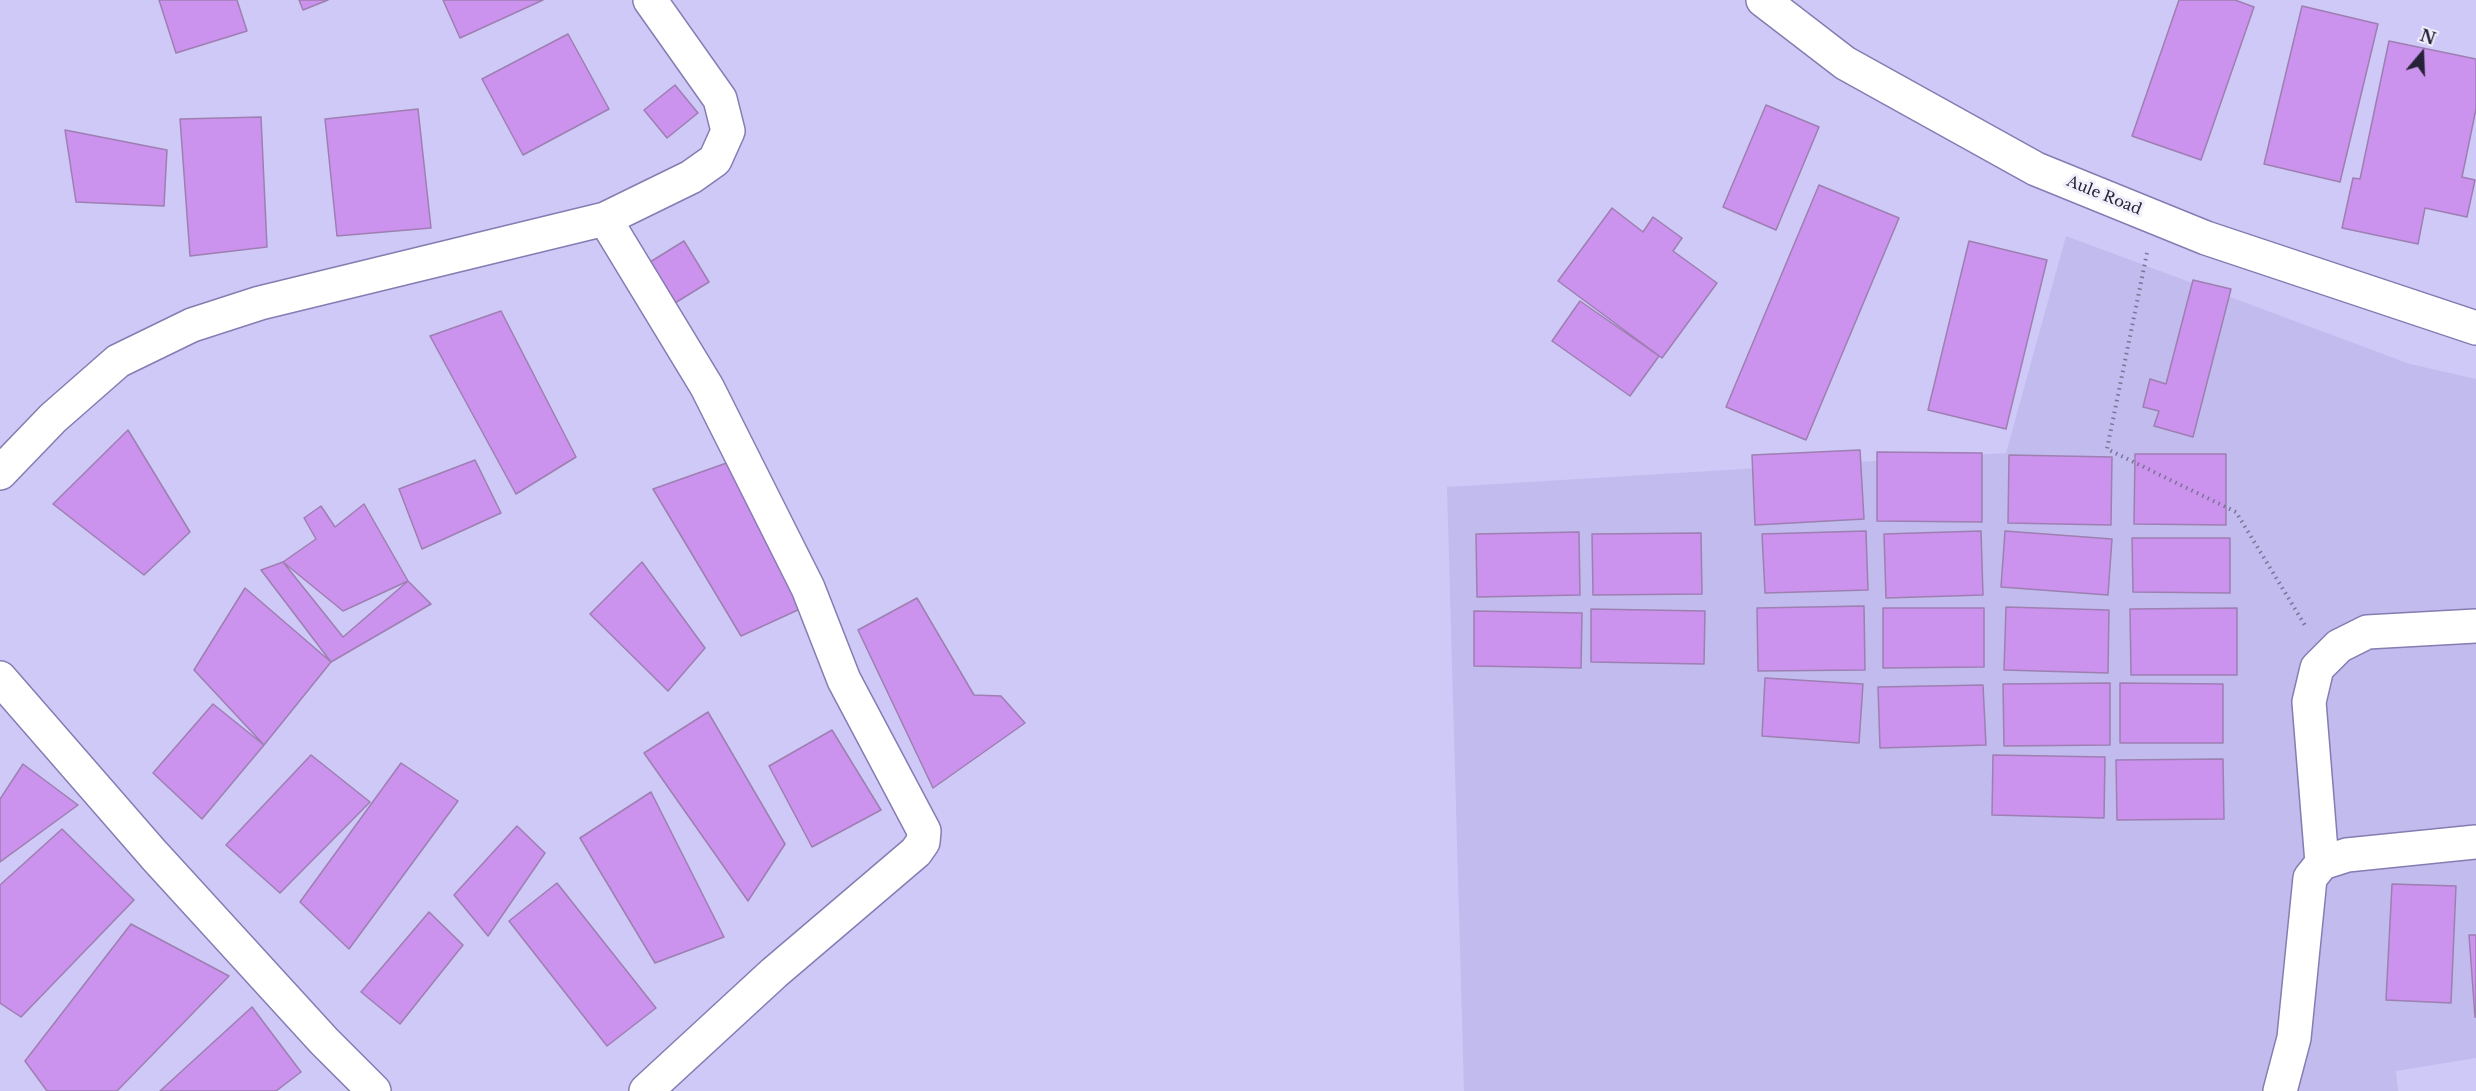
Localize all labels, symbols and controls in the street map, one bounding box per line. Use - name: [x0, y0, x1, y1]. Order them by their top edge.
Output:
- north arrow: [2392, 24, 2452, 84]
- text: N: [2417, 25, 2438, 49]
- street label: Aule Road: [2064, 173, 2144, 219]

